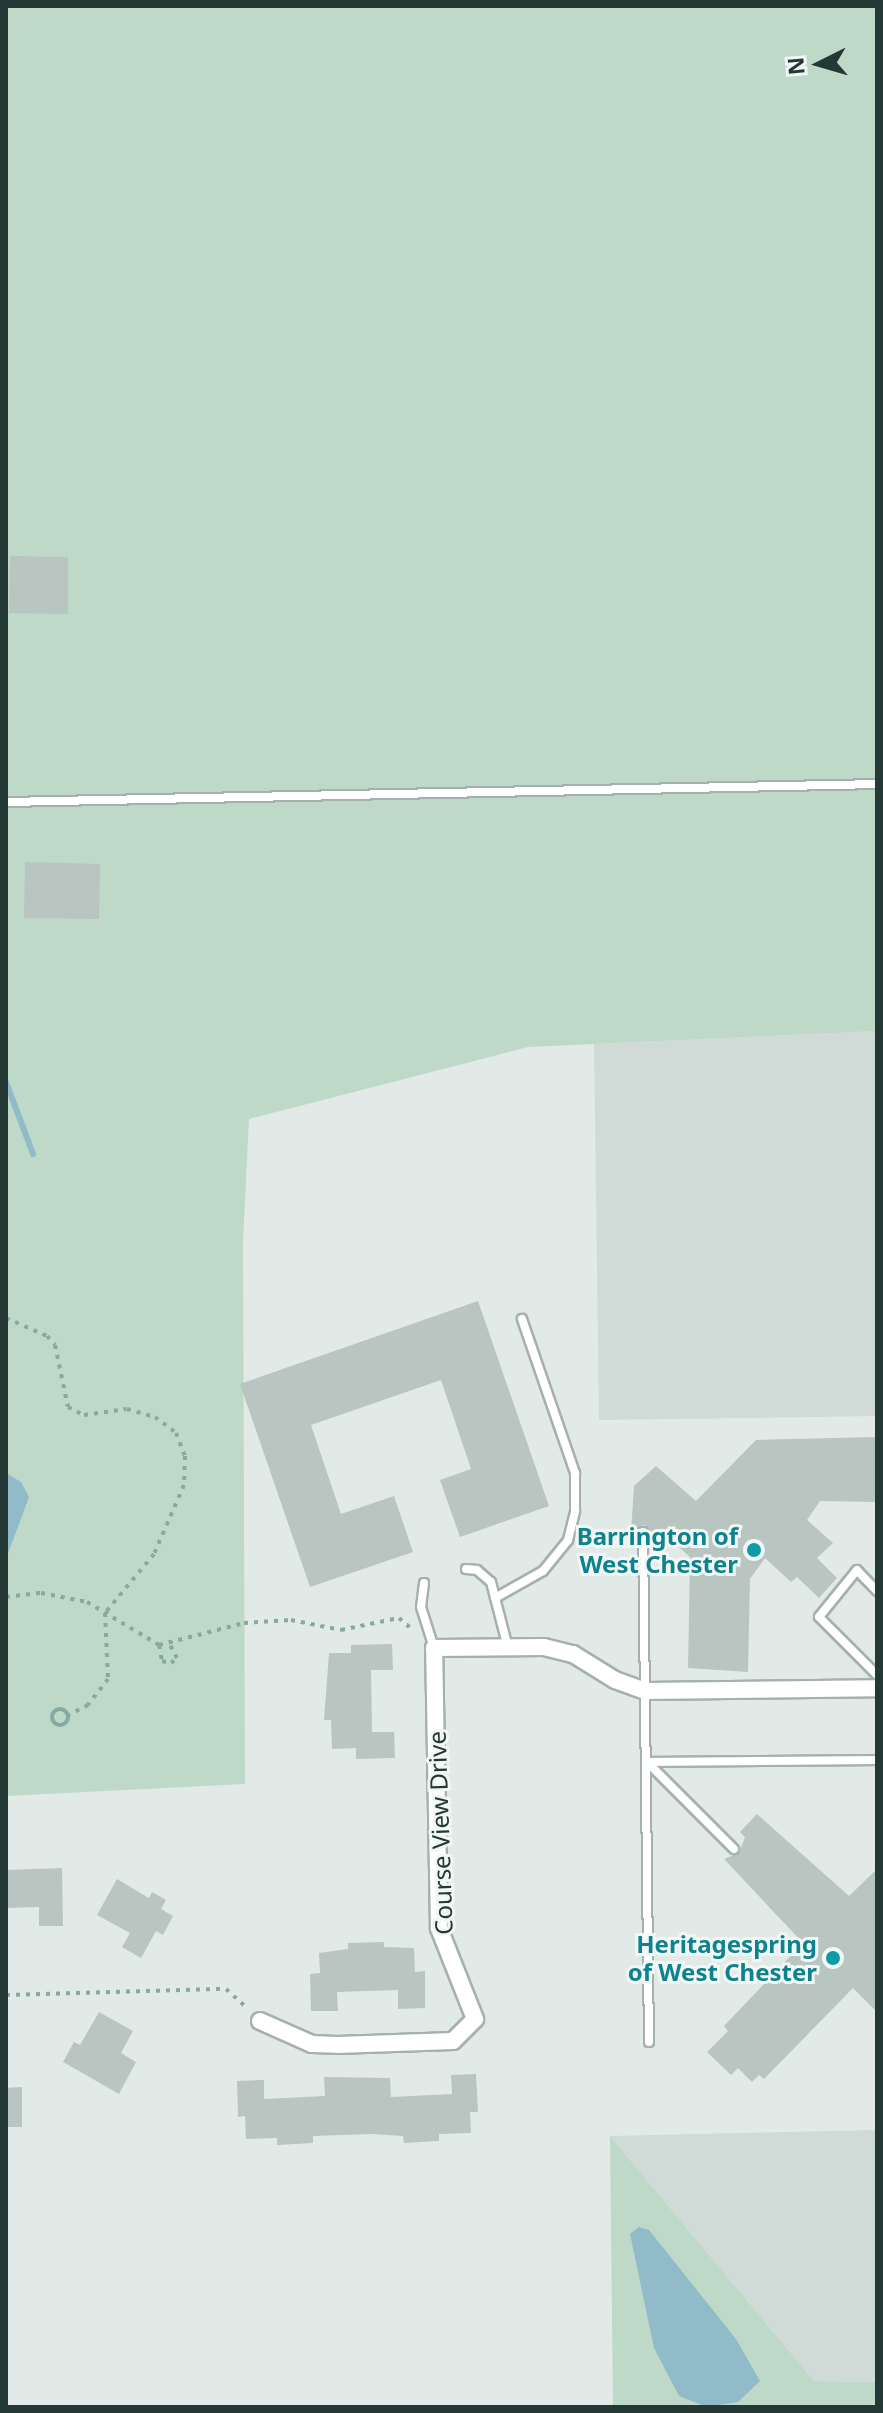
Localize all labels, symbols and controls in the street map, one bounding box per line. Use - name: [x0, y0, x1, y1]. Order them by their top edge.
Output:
- north arrow: [779, 24, 859, 104]
- text: N: [779, 56, 811, 76]
- place label: Barrington of West Chester: [577, 1522, 738, 1578]
- marker: Barrington of West Chester: [745, 1541, 763, 1559]
- street label: Course View Drive: [422, 1731, 458, 1935]
- place label: Heritagespring of West Chester: [628, 1930, 817, 1986]
- marker: Heritagespring of West Chester: [824, 1949, 842, 1967]

